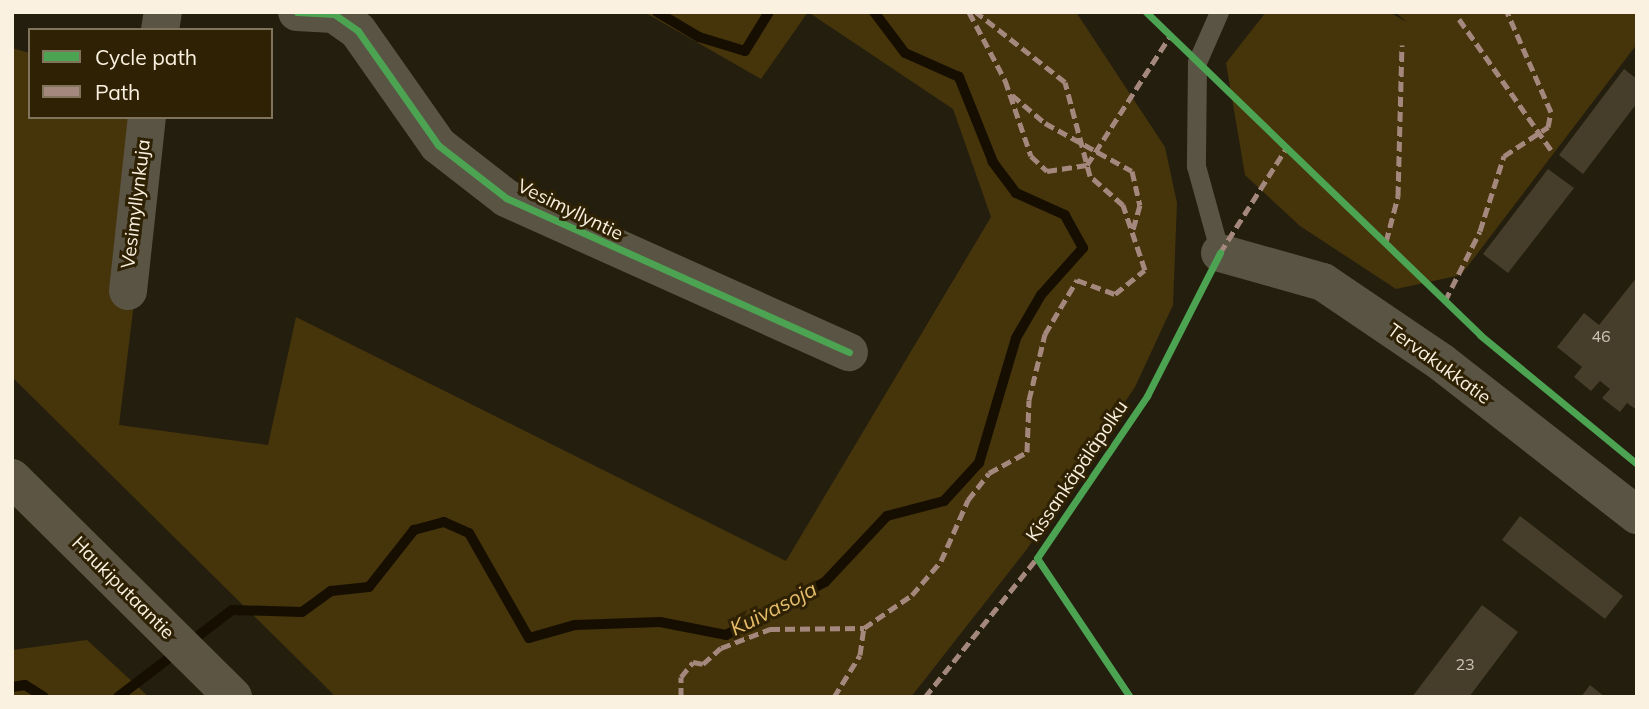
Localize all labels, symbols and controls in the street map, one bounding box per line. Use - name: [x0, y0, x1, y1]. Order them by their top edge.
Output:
- legend: [28, 28, 273, 119]
- text: Cycle path: [95, 44, 197, 70]
- text: Path: [95, 79, 140, 105]
- street label: Vesimyllynkuja: [117, 138, 155, 270]
- street label: Vesimyllyntie: [513, 175, 627, 245]
- street label: Tervakukkatie: [1383, 319, 1495, 409]
- house number: 46: [1591, 326, 1611, 346]
- street label: Kissankäpäläpolku: [1021, 396, 1133, 546]
- street label: Haukiputaantie: [67, 532, 179, 644]
- water label: Kuivasoja: [726, 575, 820, 641]
- house number: 23: [1455, 654, 1475, 674]

